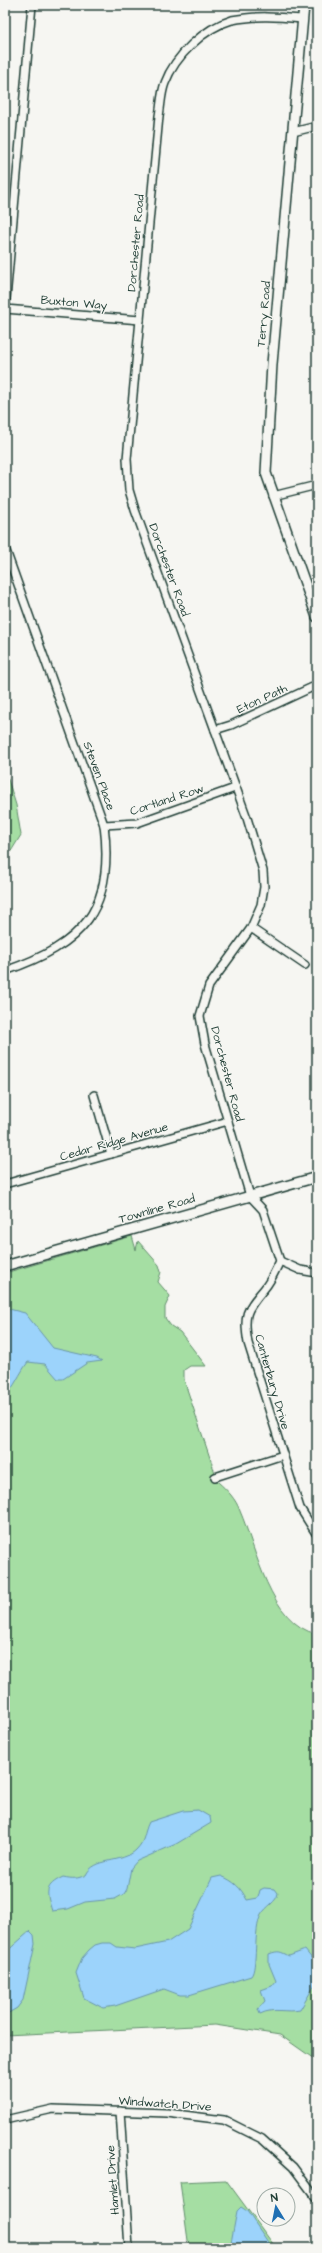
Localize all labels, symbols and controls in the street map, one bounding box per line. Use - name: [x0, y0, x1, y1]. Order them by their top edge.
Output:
- street label: Dorchester Road: [123, 194, 149, 292]
- street label: Terry Road: [253, 280, 276, 348]
- street label: Buxton Way: [40, 292, 108, 315]
- street label: Dorchester Road: [144, 521, 194, 619]
- street label: Eton Path: [234, 680, 290, 718]
- street label: Steven Place: [79, 739, 120, 813]
- street label: Cortland Row: [128, 780, 206, 820]
- street label: Dorchester Road: [206, 1025, 248, 1123]
- street label: Cedar Ridge Avenue: [58, 1118, 171, 1167]
- street label: Townline Road: [117, 1190, 197, 1228]
- street label: Canterbury Drive: [249, 1332, 294, 1432]
- street label: Windwatch Drive: [118, 2092, 213, 2116]
- street label: Hamlet Drive: [102, 2144, 124, 2215]
- north arrow: [256, 2187, 296, 2227]
- text: N: [270, 2190, 279, 2206]

